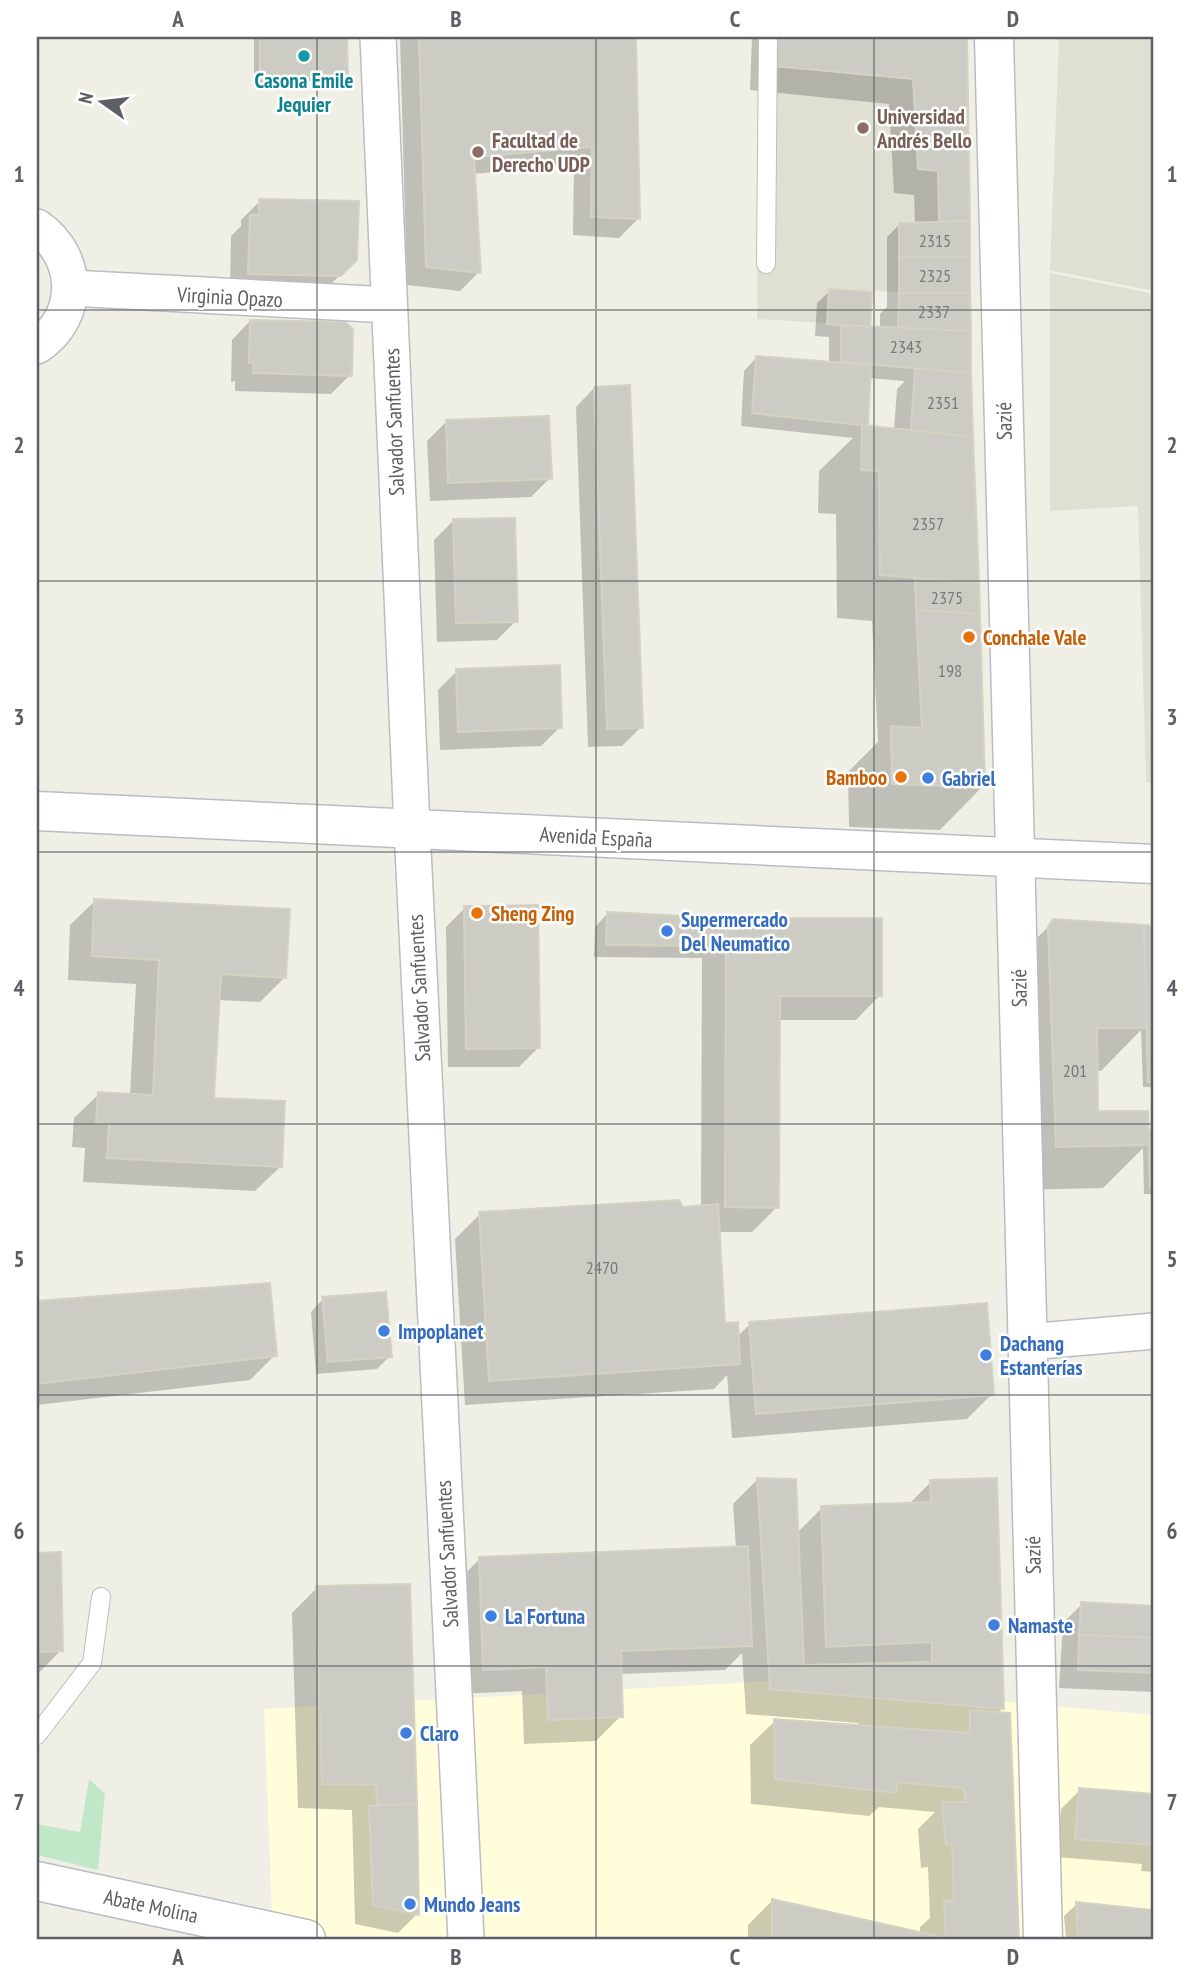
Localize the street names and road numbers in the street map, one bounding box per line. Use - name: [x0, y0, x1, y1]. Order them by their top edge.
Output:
- street label: Virginia Opazo: [175, 281, 284, 313]
- street label: Salvador Sanfuentes: [378, 348, 410, 496]
- street label: Sazié: [990, 402, 1018, 440]
- street label: Avenida España: [539, 821, 653, 853]
- street label: Salvador Sanfuentes: [402, 914, 436, 1062]
- street label: Sazié: [1005, 969, 1033, 1007]
- street label: Salvador Sanfuentes: [430, 1480, 464, 1628]
- street label: Sazié: [1019, 1536, 1047, 1574]
- street label: Abate Molina: [101, 1883, 201, 1929]

